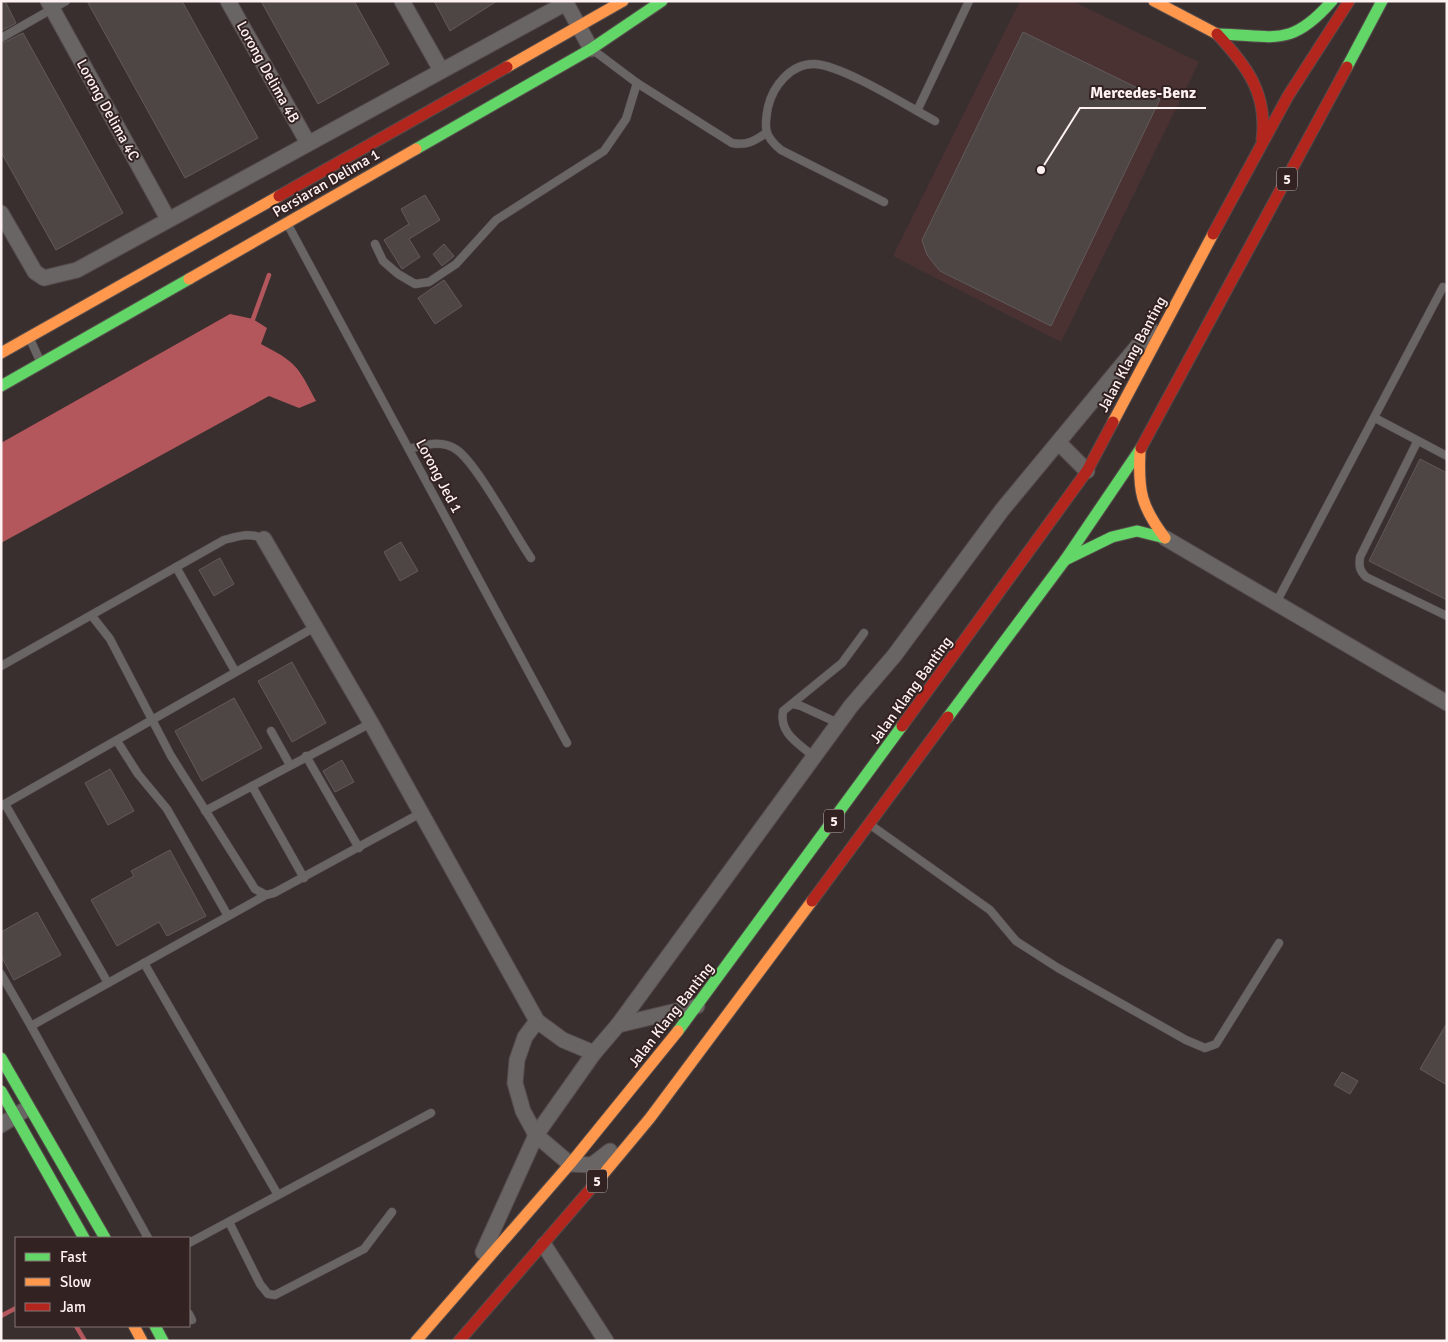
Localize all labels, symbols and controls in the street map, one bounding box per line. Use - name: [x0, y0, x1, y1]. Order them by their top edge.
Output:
- street label: Lorong Delima 4B: [233, 18, 303, 126]
- street label: Lorong Delima 4C: [73, 56, 143, 164]
- callout: Mercedes-Benz: [1080, 77, 1206, 108]
- text: Mercedes-Benz: [1090, 83, 1196, 103]
- street label: Persiaran Delima 1: [269, 145, 383, 221]
- road number: 5: [1277, 168, 1297, 190]
- street label: Jalan Klang Banting: [1094, 293, 1170, 415]
- street label: Lorong Jed 1: [412, 436, 466, 516]
- street label: Jalan Klang Banting: [866, 633, 956, 747]
- road number: 5: [824, 809, 844, 832]
- street label: Jalan Klang Banting: [624, 959, 718, 1071]
- road number: 5: [587, 1170, 607, 1192]
- legend: [15, 1237, 190, 1327]
- text: Fast: [60, 1248, 87, 1266]
- text: Slow: [60, 1273, 91, 1291]
- text: Jam: [60, 1298, 86, 1316]

